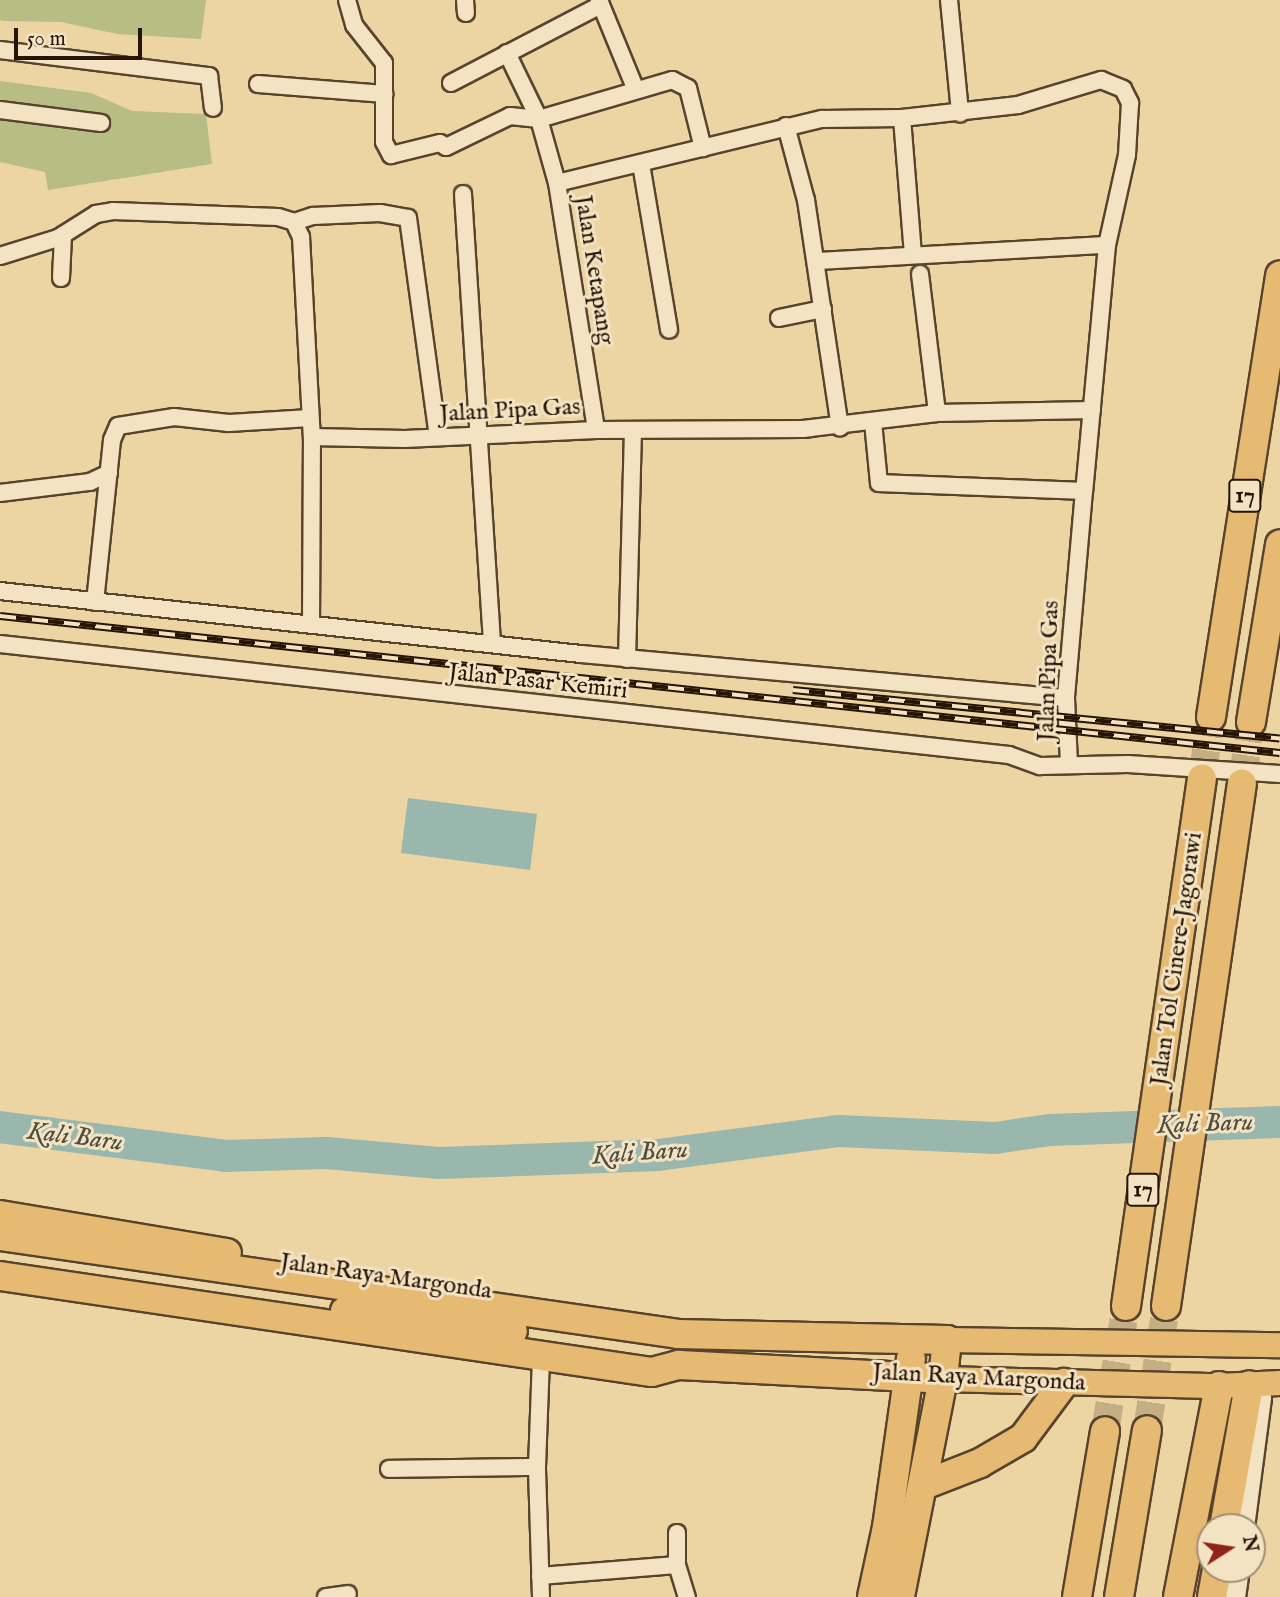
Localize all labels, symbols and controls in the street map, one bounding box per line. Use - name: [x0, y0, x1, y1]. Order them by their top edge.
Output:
- scale bar: [18, 14, 145, 58]
- text: 50 m: [27, 26, 66, 53]
- street label: Jalan Ketapang: [568, 193, 620, 347]
- street label: Jalan Pipa Gas: [439, 393, 581, 429]
- road number: 17: [1228, 476, 1262, 516]
- street label: Jalan Pipa Gas: [1032, 600, 1066, 742]
- street label: Jalan Pasar Kemiri: [447, 658, 629, 706]
- street label: Jalan Tol Cinere–Jagorawi: [1145, 830, 1209, 1088]
- water label: Kali Baru: [1156, 1107, 1254, 1141]
- water label: Kali Baru: [25, 1116, 125, 1158]
- water label: Kali Baru: [591, 1134, 689, 1172]
- road number: 17: [1126, 1170, 1160, 1210]
- street label: Jalan Raya Margonda: [278, 1248, 494, 1306]
- street label: Jalan Raya Margonda: [872, 1358, 1086, 1398]
- north arrow: [1196, 1513, 1266, 1583]
- text: N: [1236, 1534, 1263, 1555]

